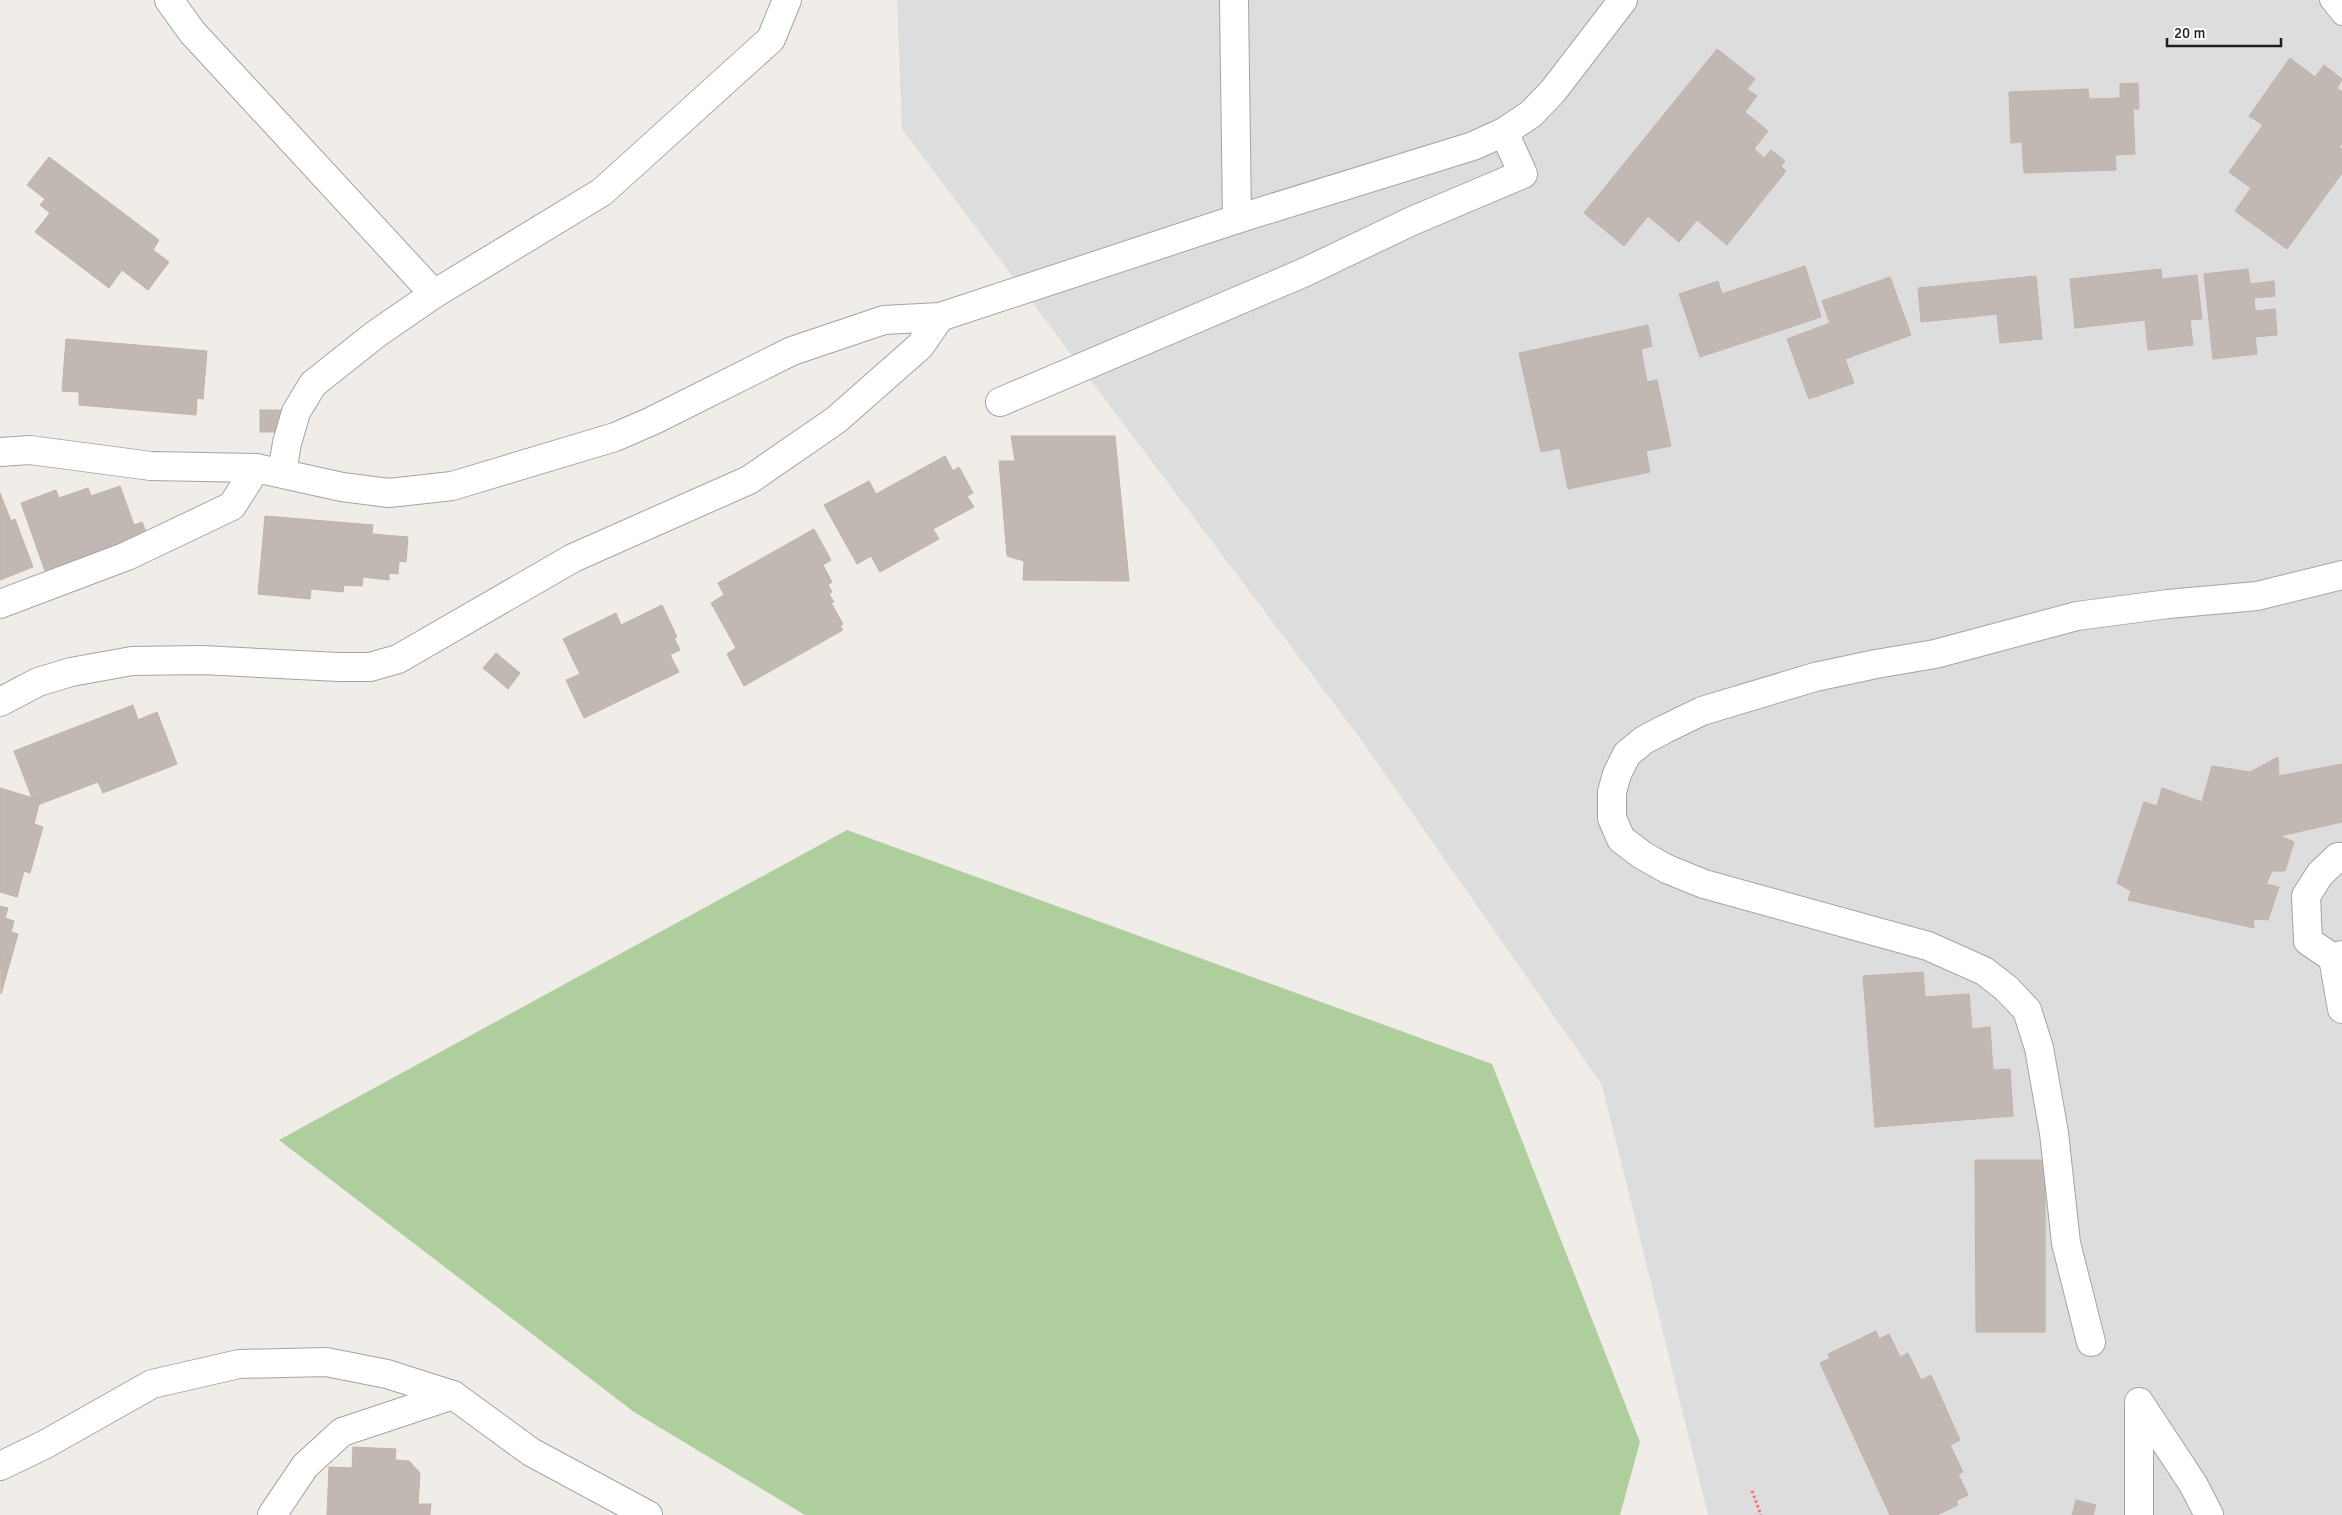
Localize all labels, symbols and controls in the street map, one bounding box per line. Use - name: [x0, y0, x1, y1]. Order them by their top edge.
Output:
- scale bar: [2167, 15, 2281, 47]
- text: 20 m: [2174, 24, 2205, 42]

